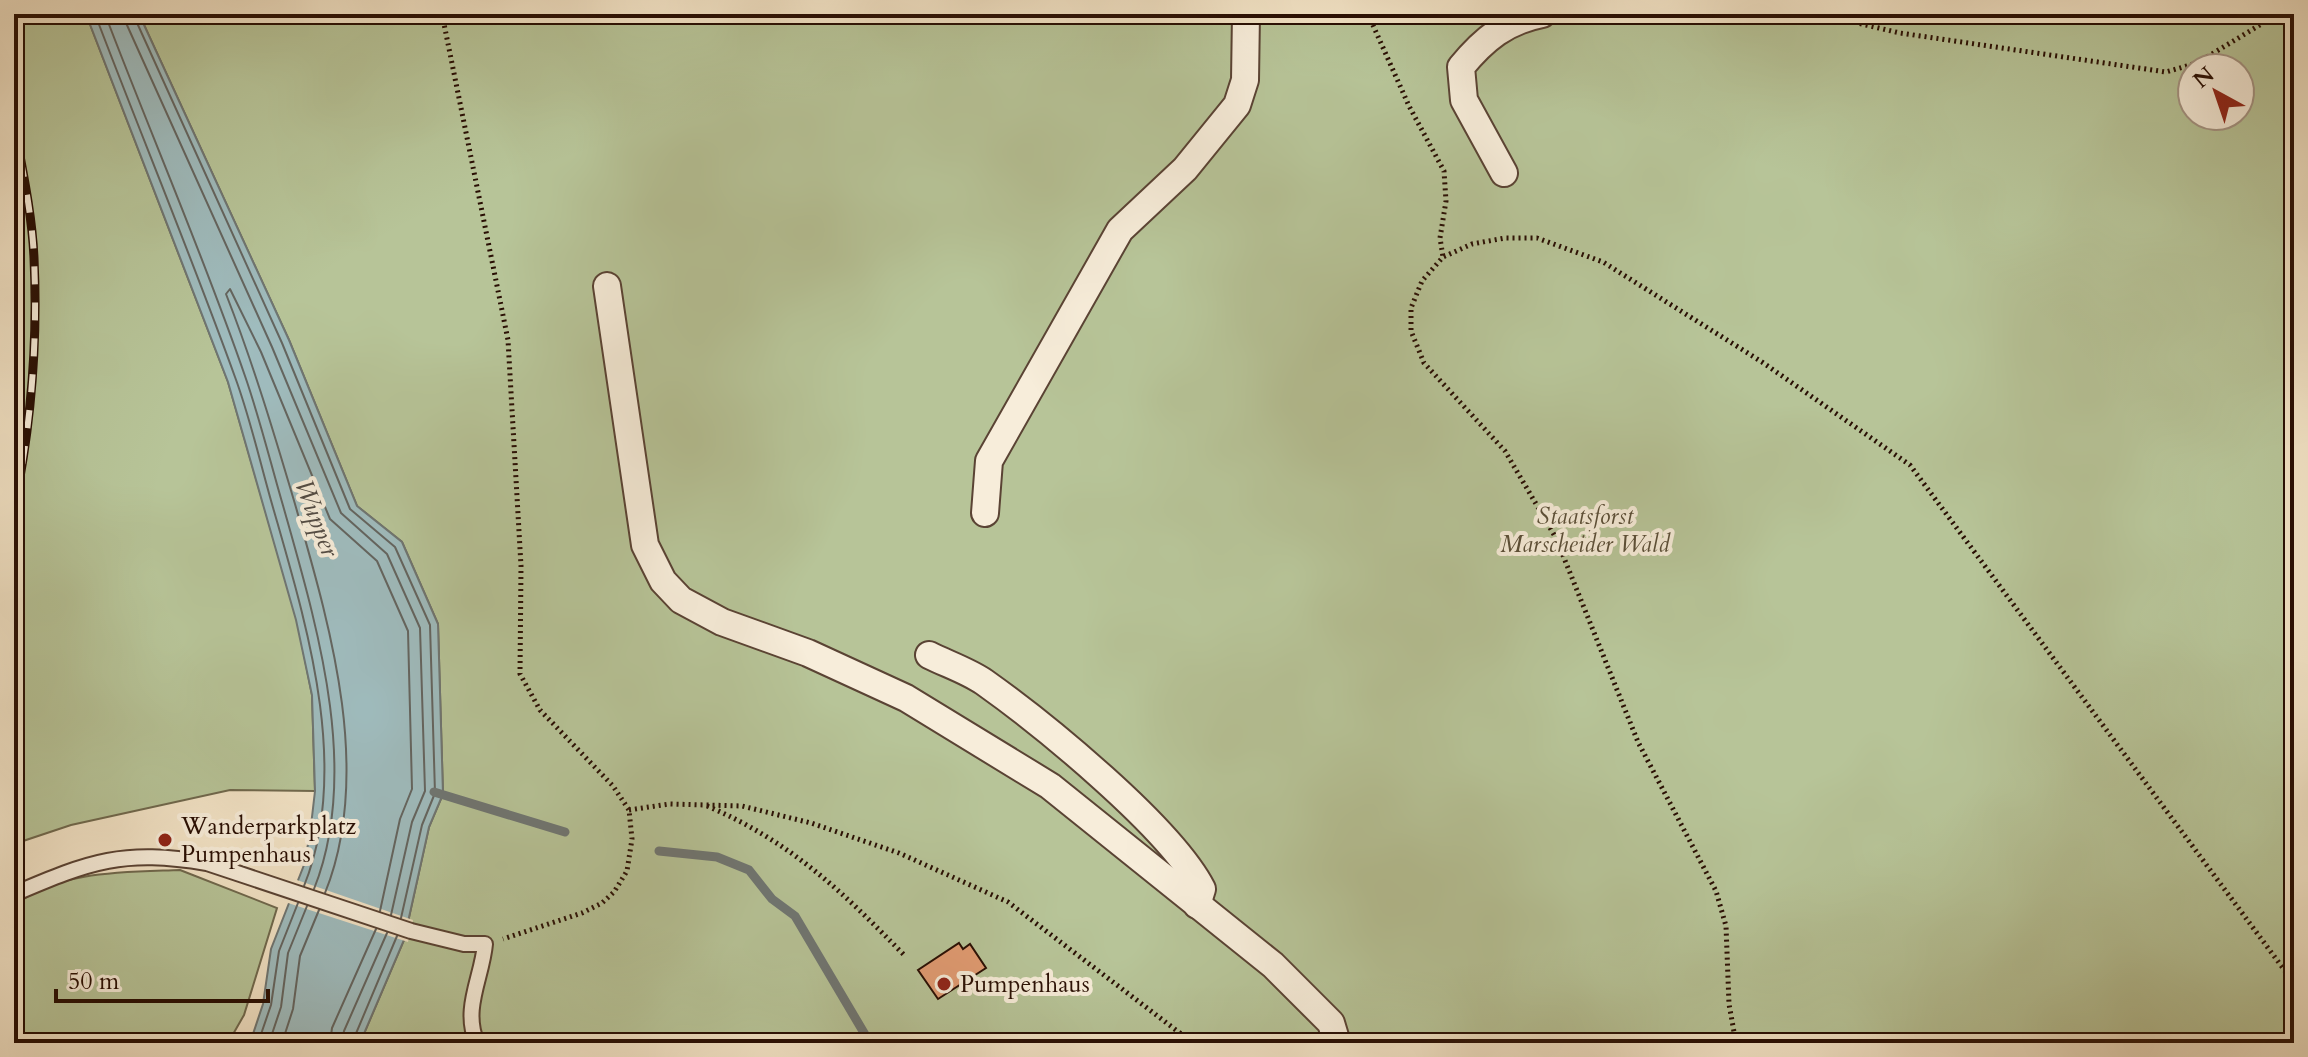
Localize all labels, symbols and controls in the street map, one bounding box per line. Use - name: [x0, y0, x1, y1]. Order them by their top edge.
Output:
- north arrow: [2176, 52, 2256, 132]
- text: N: [2187, 60, 2221, 95]
- water label: Wupper: [286, 474, 348, 563]
- park label: Staatsforst Marscheider Wald: [1500, 500, 1671, 561]
- place label: Wanderparkplatz Pumpenhaus: [180, 810, 357, 871]
- marker: Wanderparkplatz Pumpenhaus: [156, 831, 174, 849]
- scale bar: [56, 953, 268, 1003]
- text: 50 m: [68, 965, 120, 998]
- place label: Pumpenhaus: [960, 968, 1090, 1001]
- marker: Pumpenhaus: [935, 975, 953, 993]

